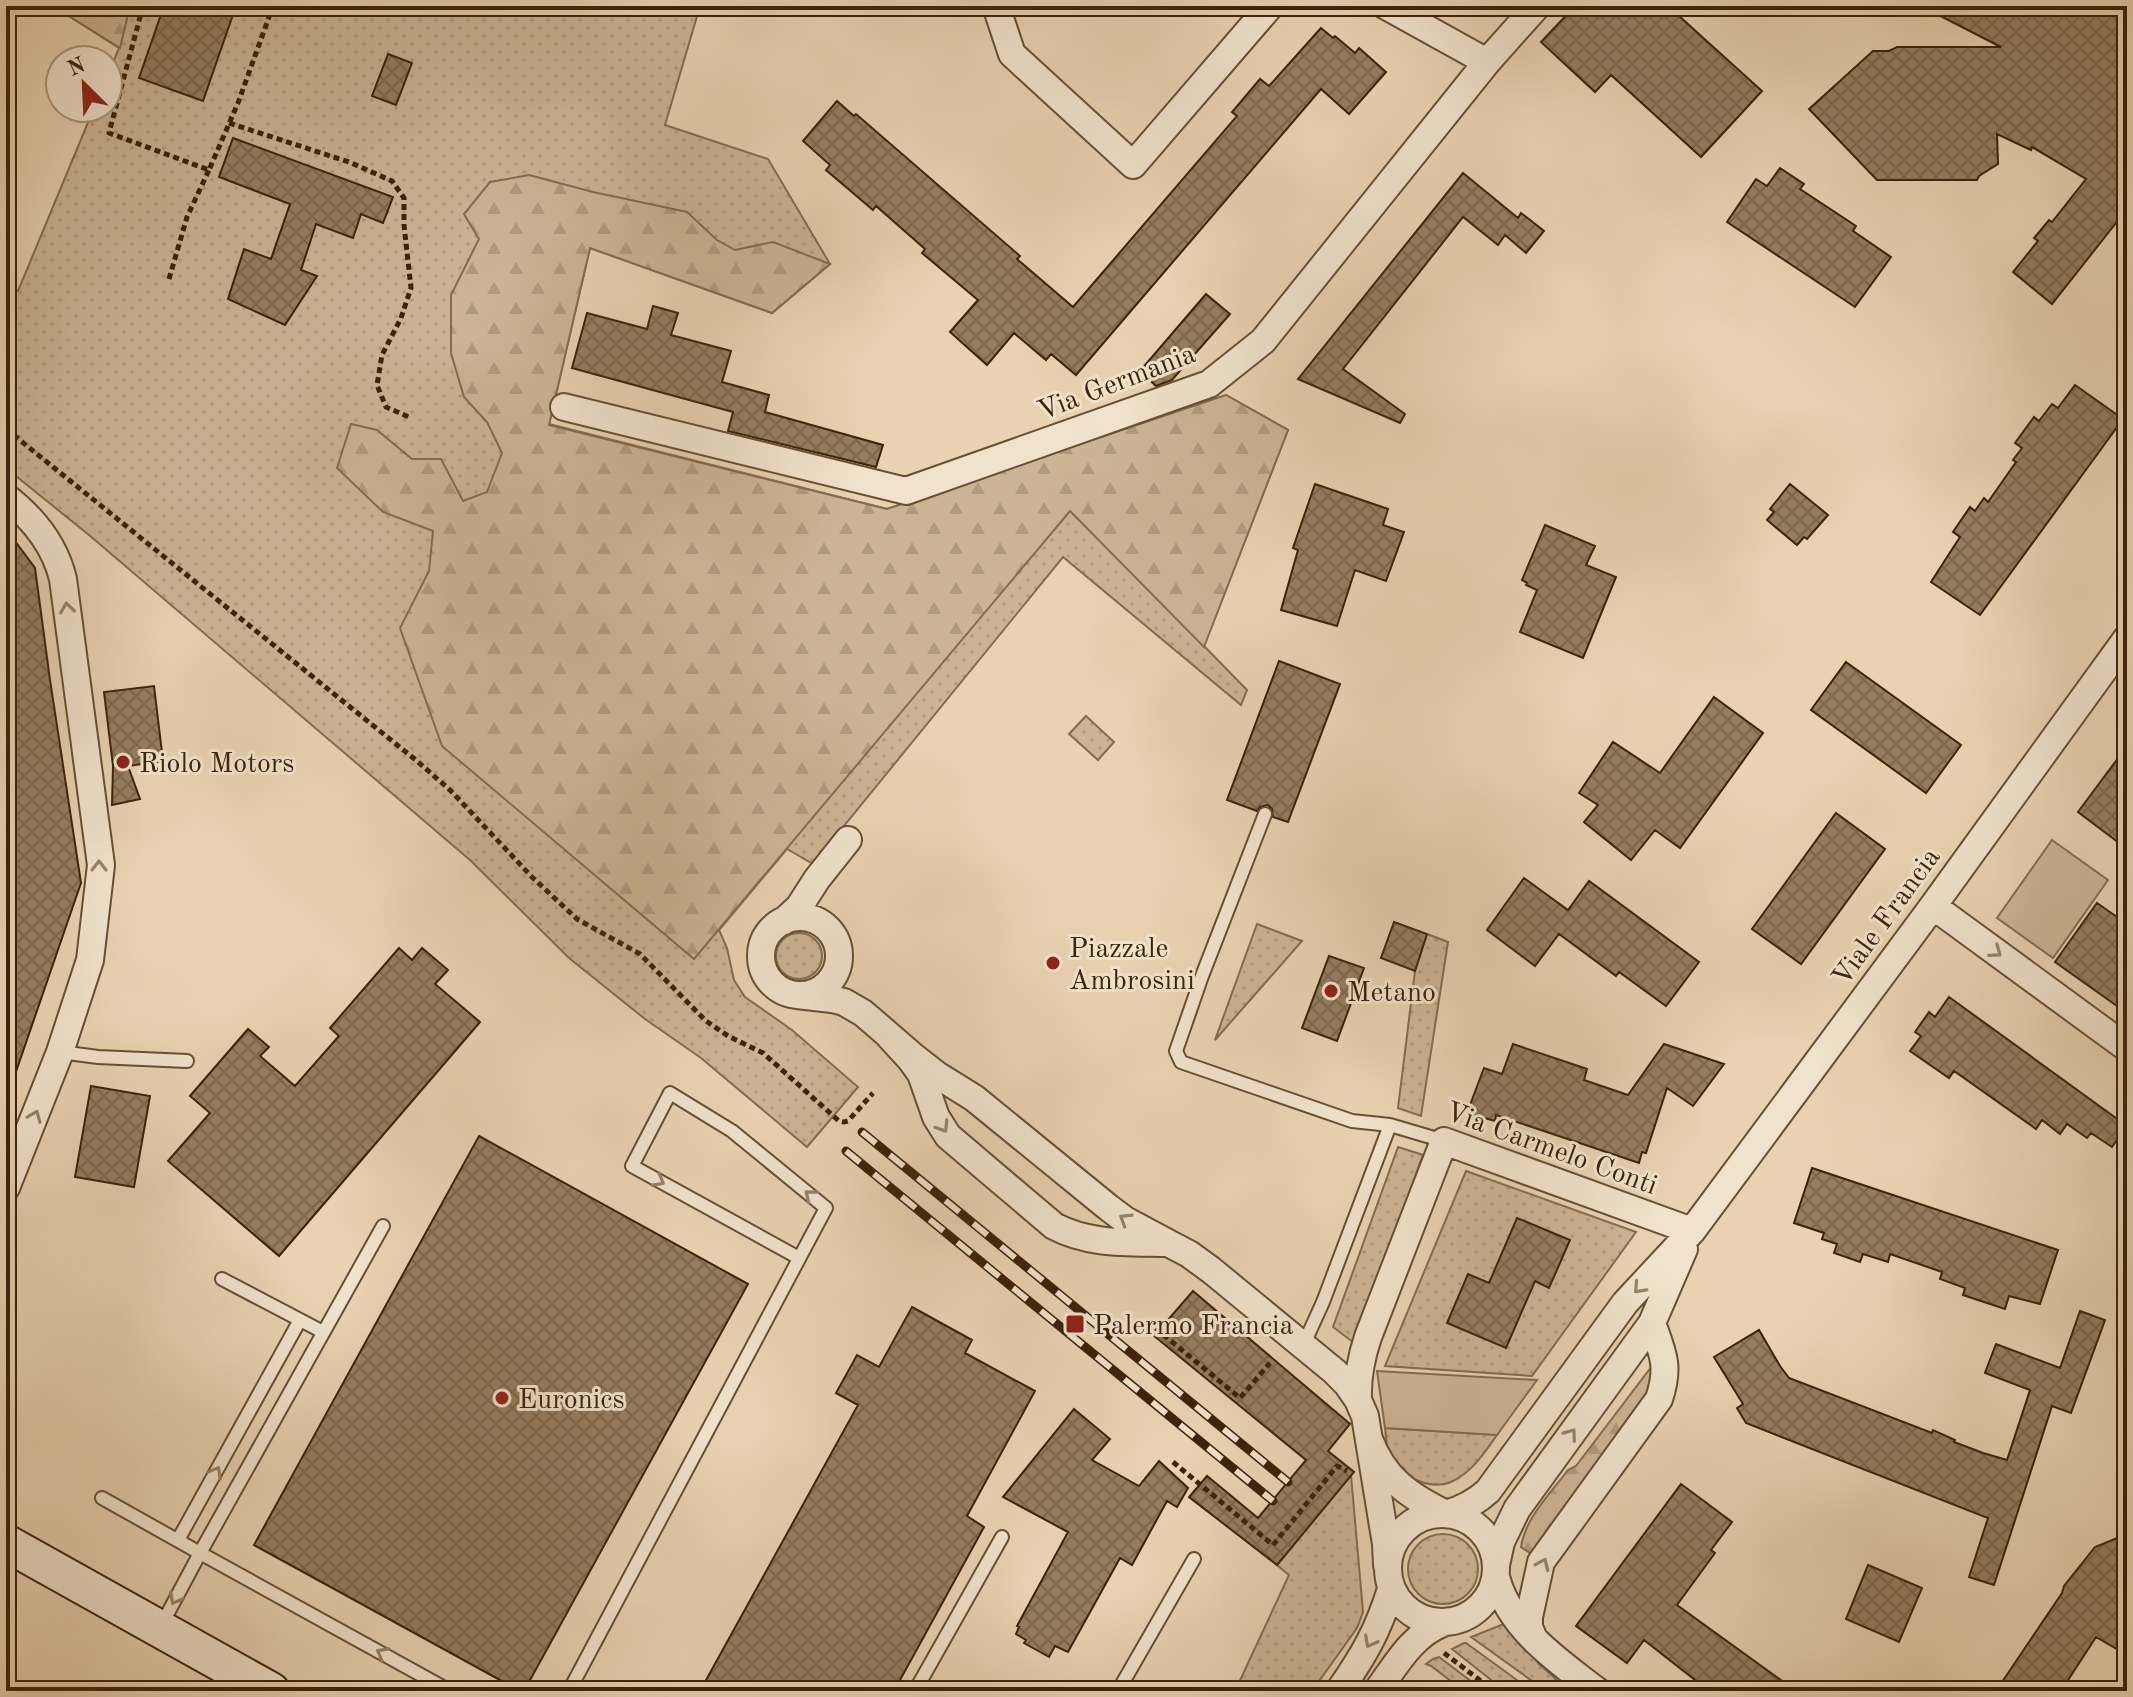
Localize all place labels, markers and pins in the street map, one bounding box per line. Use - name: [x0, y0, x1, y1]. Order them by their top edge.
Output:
- place label: Riolo Motors: [139, 751, 294, 779]
- marker: Riolo Motors: [114, 753, 132, 771]
- place label: Piazzale Ambrosini: [1069, 936, 1195, 996]
- marker: Piazzale Ambrosini: [1044, 954, 1062, 972]
- place label: Metano: [1347, 980, 1436, 1008]
- marker: Metano: [1322, 982, 1340, 1000]
- marker: Palermo Francia: [1064, 1313, 1086, 1335]
- place label: Palermo Francia: [1093, 1313, 1294, 1341]
- place label: Euronics: [518, 1387, 625, 1415]
- marker: Euronics: [493, 1389, 511, 1407]

